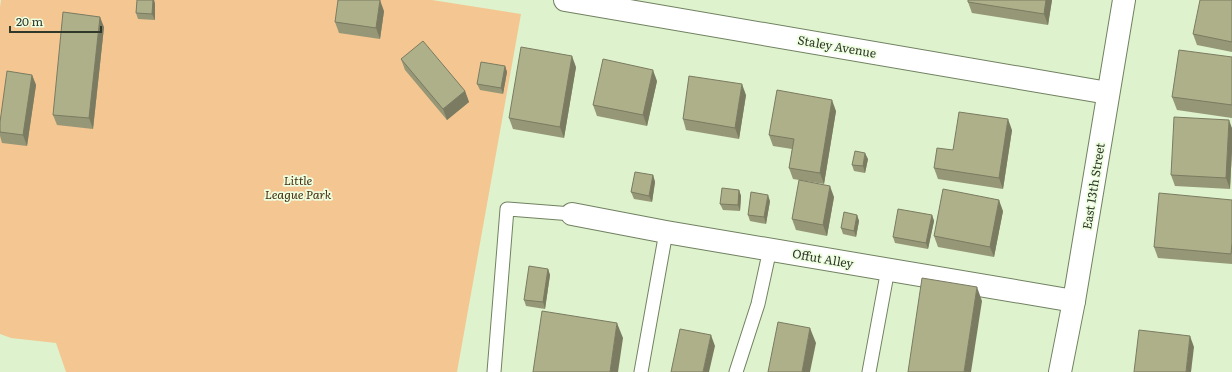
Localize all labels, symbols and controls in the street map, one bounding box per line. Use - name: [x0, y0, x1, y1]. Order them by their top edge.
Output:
- scale bar: [10, 8, 101, 34]
- text: 20 m: [16, 12, 43, 30]
- street label: Staley Avenue: [796, 30, 878, 62]
- street label: East 13th Street: [1077, 141, 1109, 231]
- park label: Little League Park: [265, 171, 332, 203]
- street label: Offut Alley: [791, 244, 855, 272]

